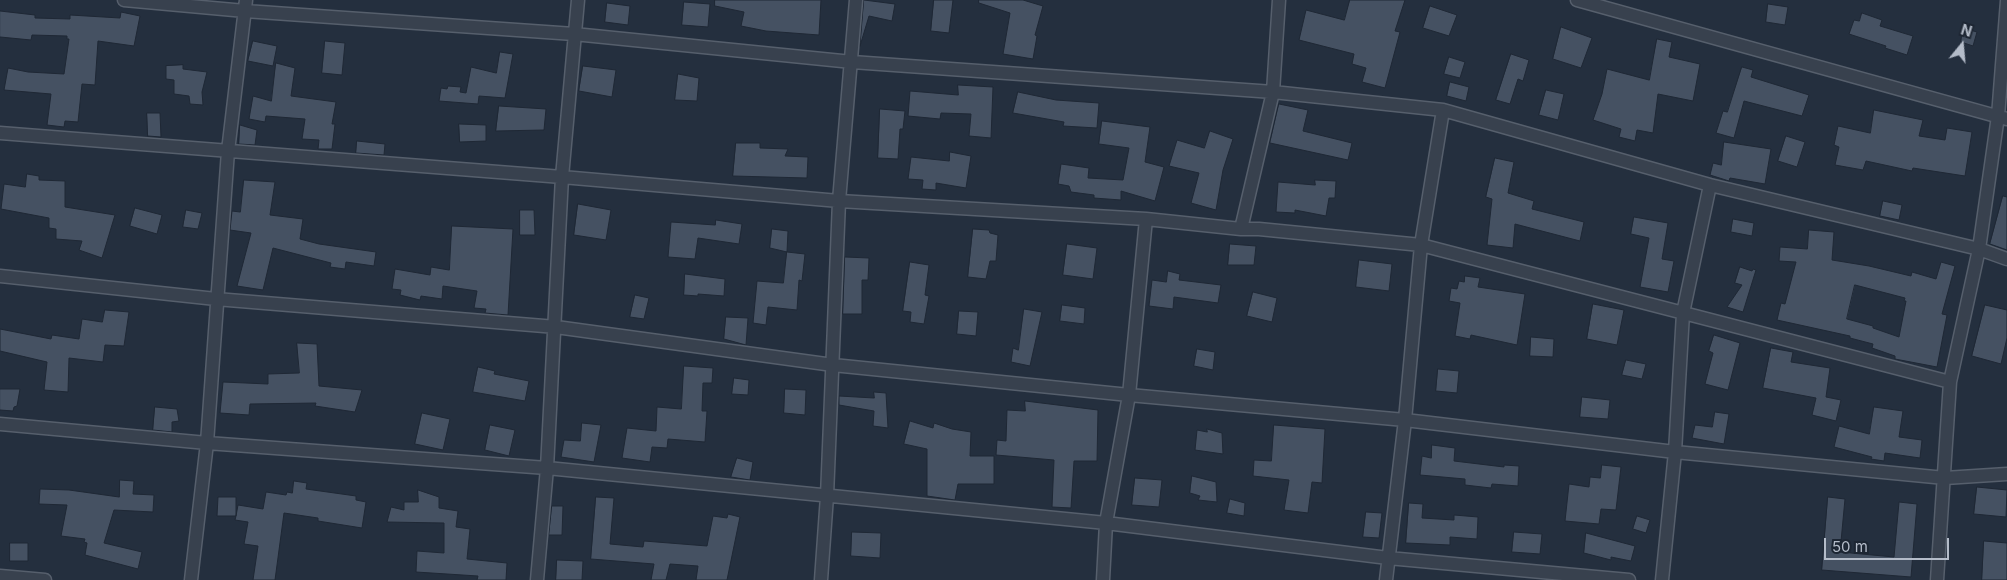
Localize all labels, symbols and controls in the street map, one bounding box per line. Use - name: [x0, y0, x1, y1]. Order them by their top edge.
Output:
- north arrow: [1937, 20, 1987, 70]
- text: N: [1959, 20, 1974, 40]
- scale bar: [1827, 528, 1952, 560]
- text: 50 m: [1832, 537, 1868, 556]

